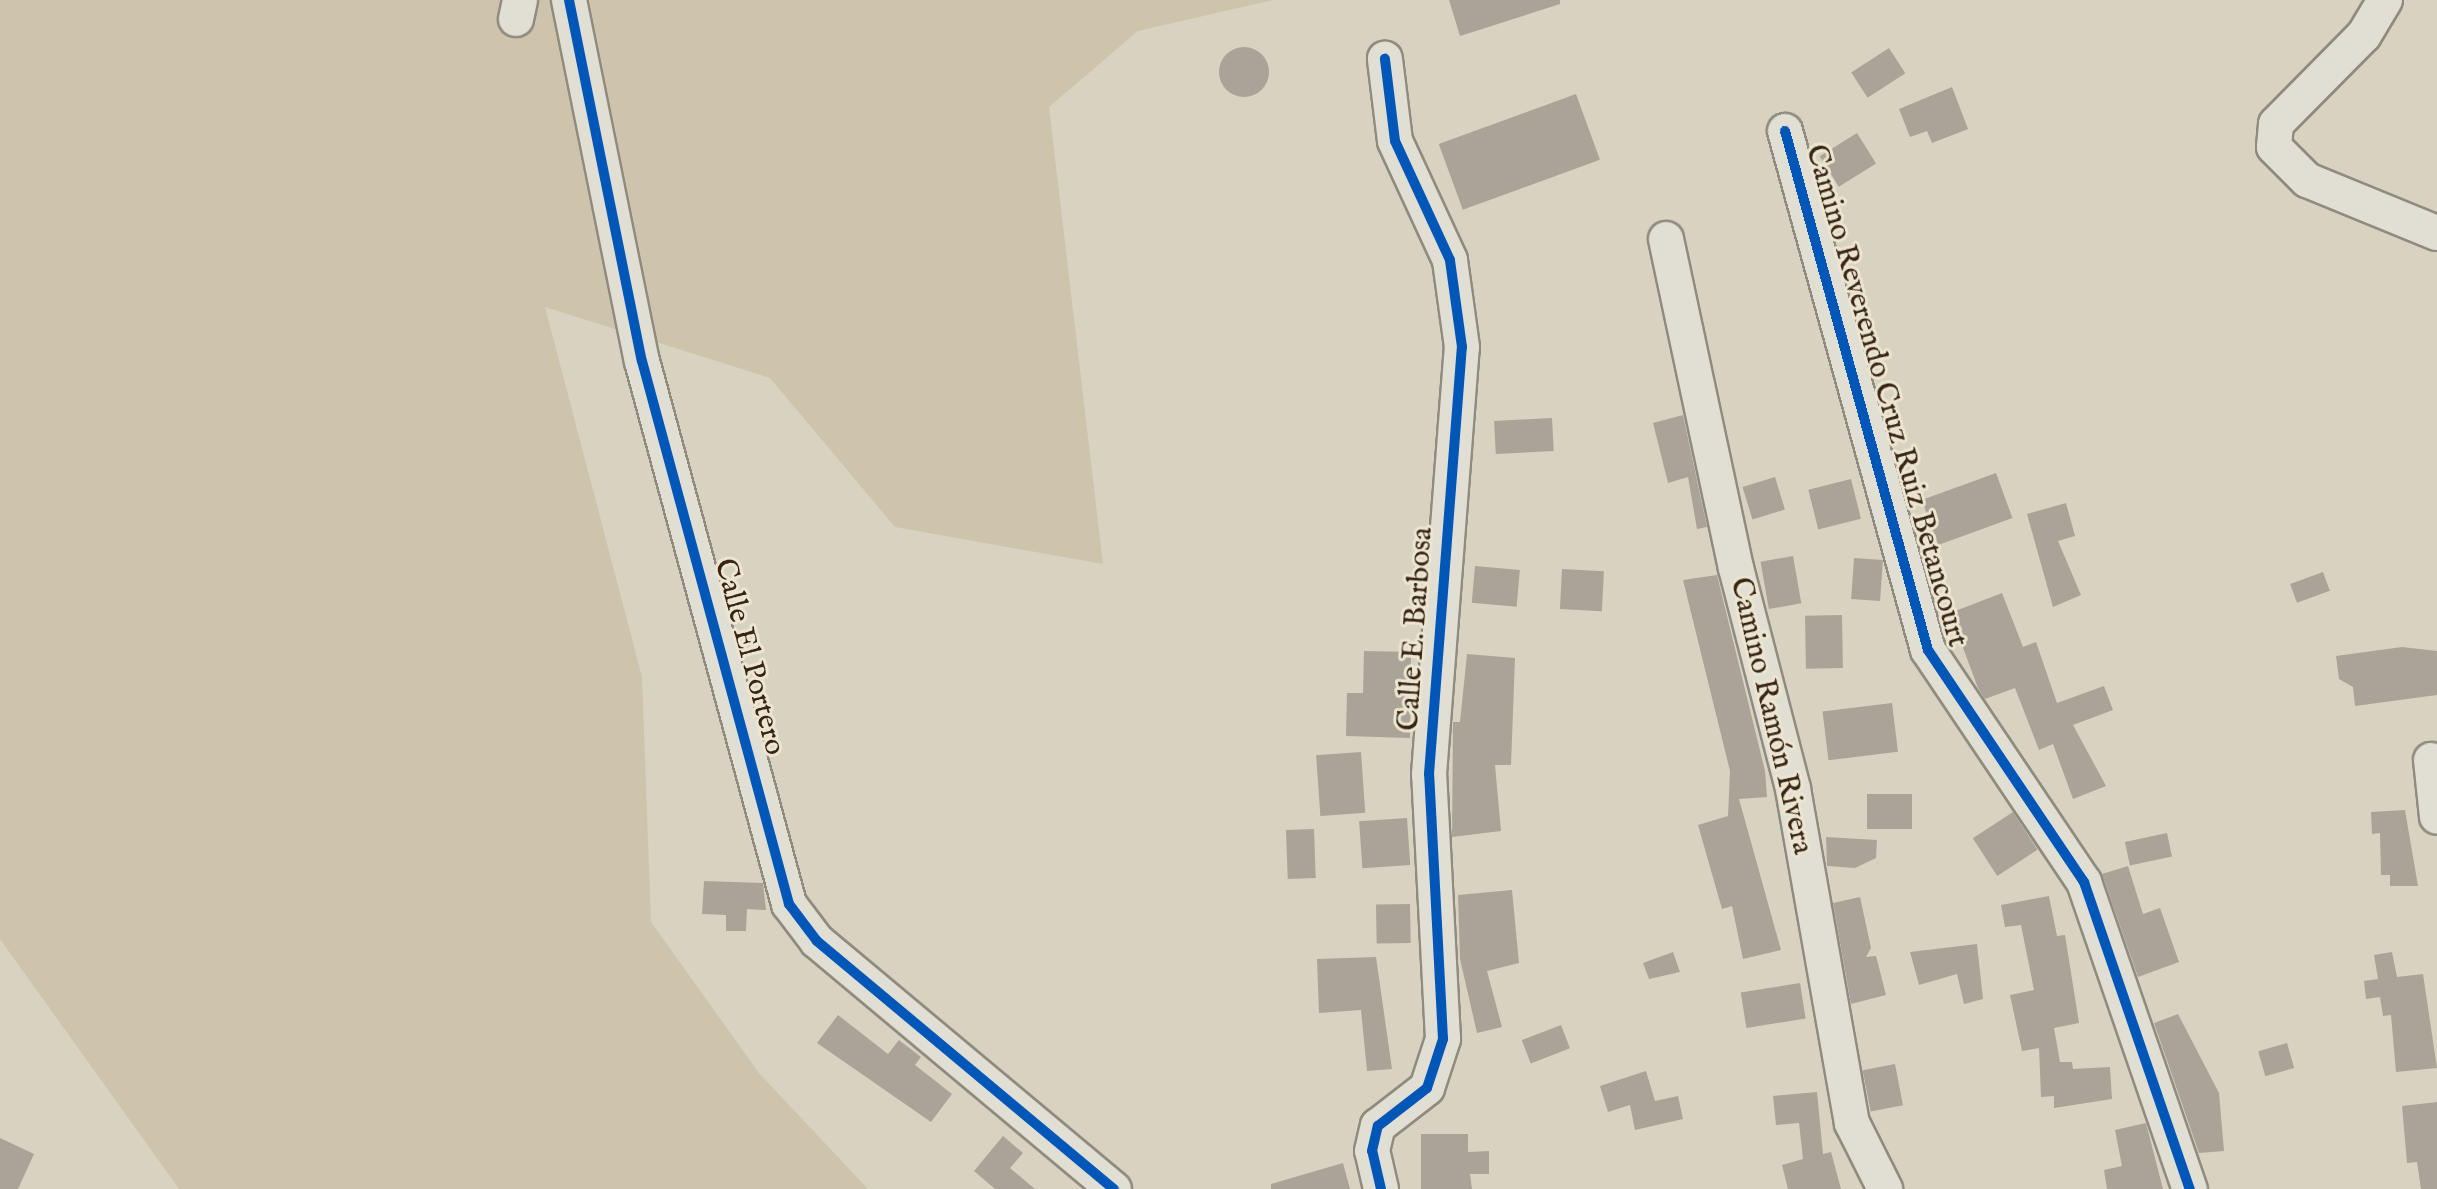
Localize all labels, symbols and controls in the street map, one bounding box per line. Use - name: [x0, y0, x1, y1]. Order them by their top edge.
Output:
- street label: Camino Reverendo Cruz Ruiz Betancourt: [1797, 141, 1975, 651]
- street label: Calle E. Barbosa: [1391, 526, 1441, 732]
- street label: Calle El Portero: [706, 555, 792, 759]
- street label: Camino Ramón Rivera: [1722, 574, 1820, 858]

